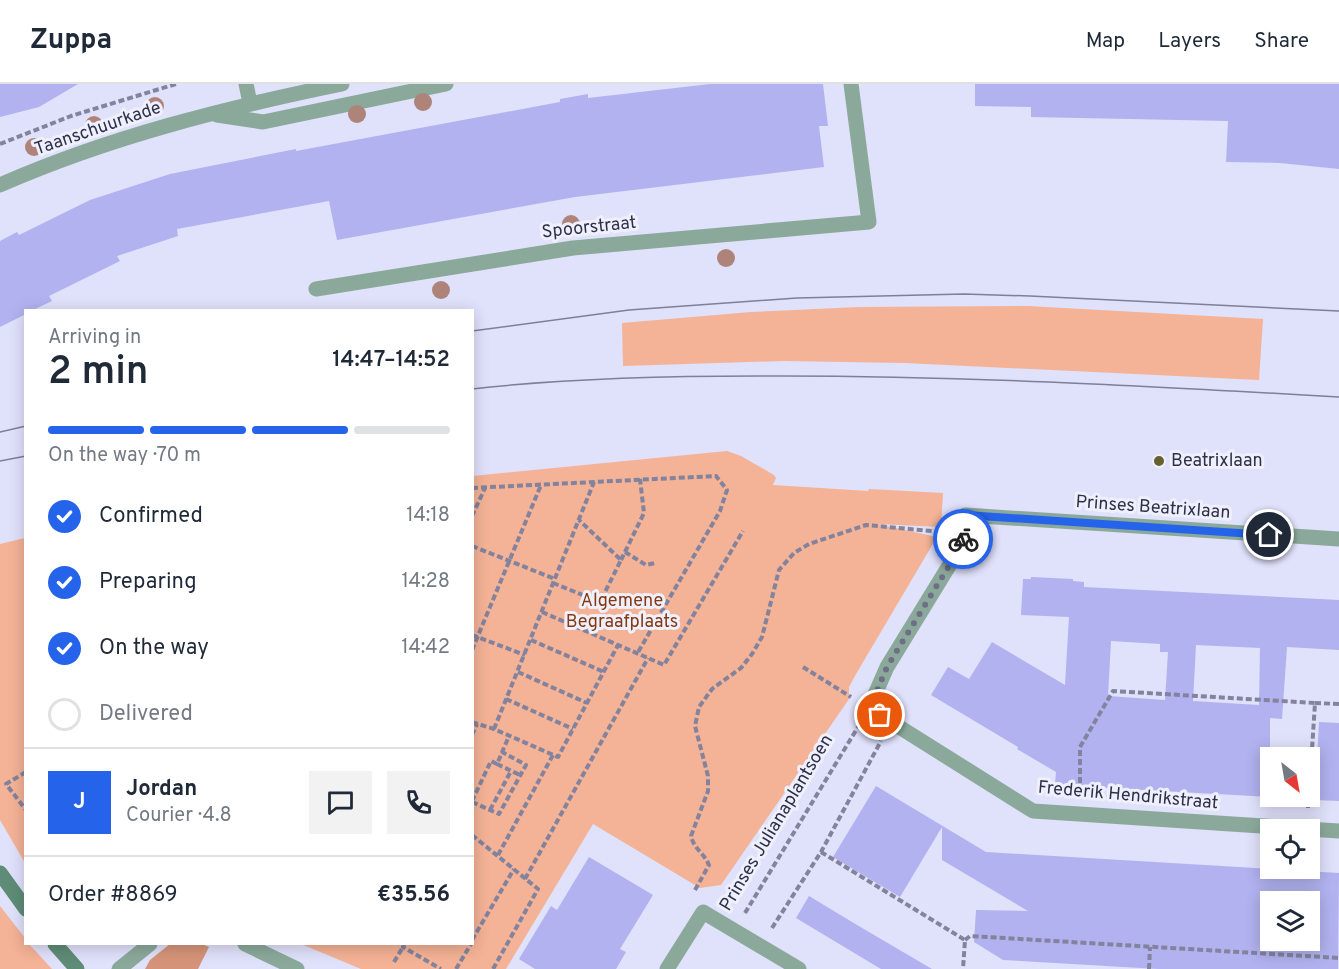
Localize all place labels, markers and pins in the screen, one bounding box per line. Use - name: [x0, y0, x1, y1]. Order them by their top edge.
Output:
- place label: Beatrixlaan: [1171, 450, 1263, 473]
- marker: Beatrixlaan: [1152, 454, 1166, 468]
- pin: [1243, 509, 1294, 560]
- pin: [854, 689, 905, 740]

